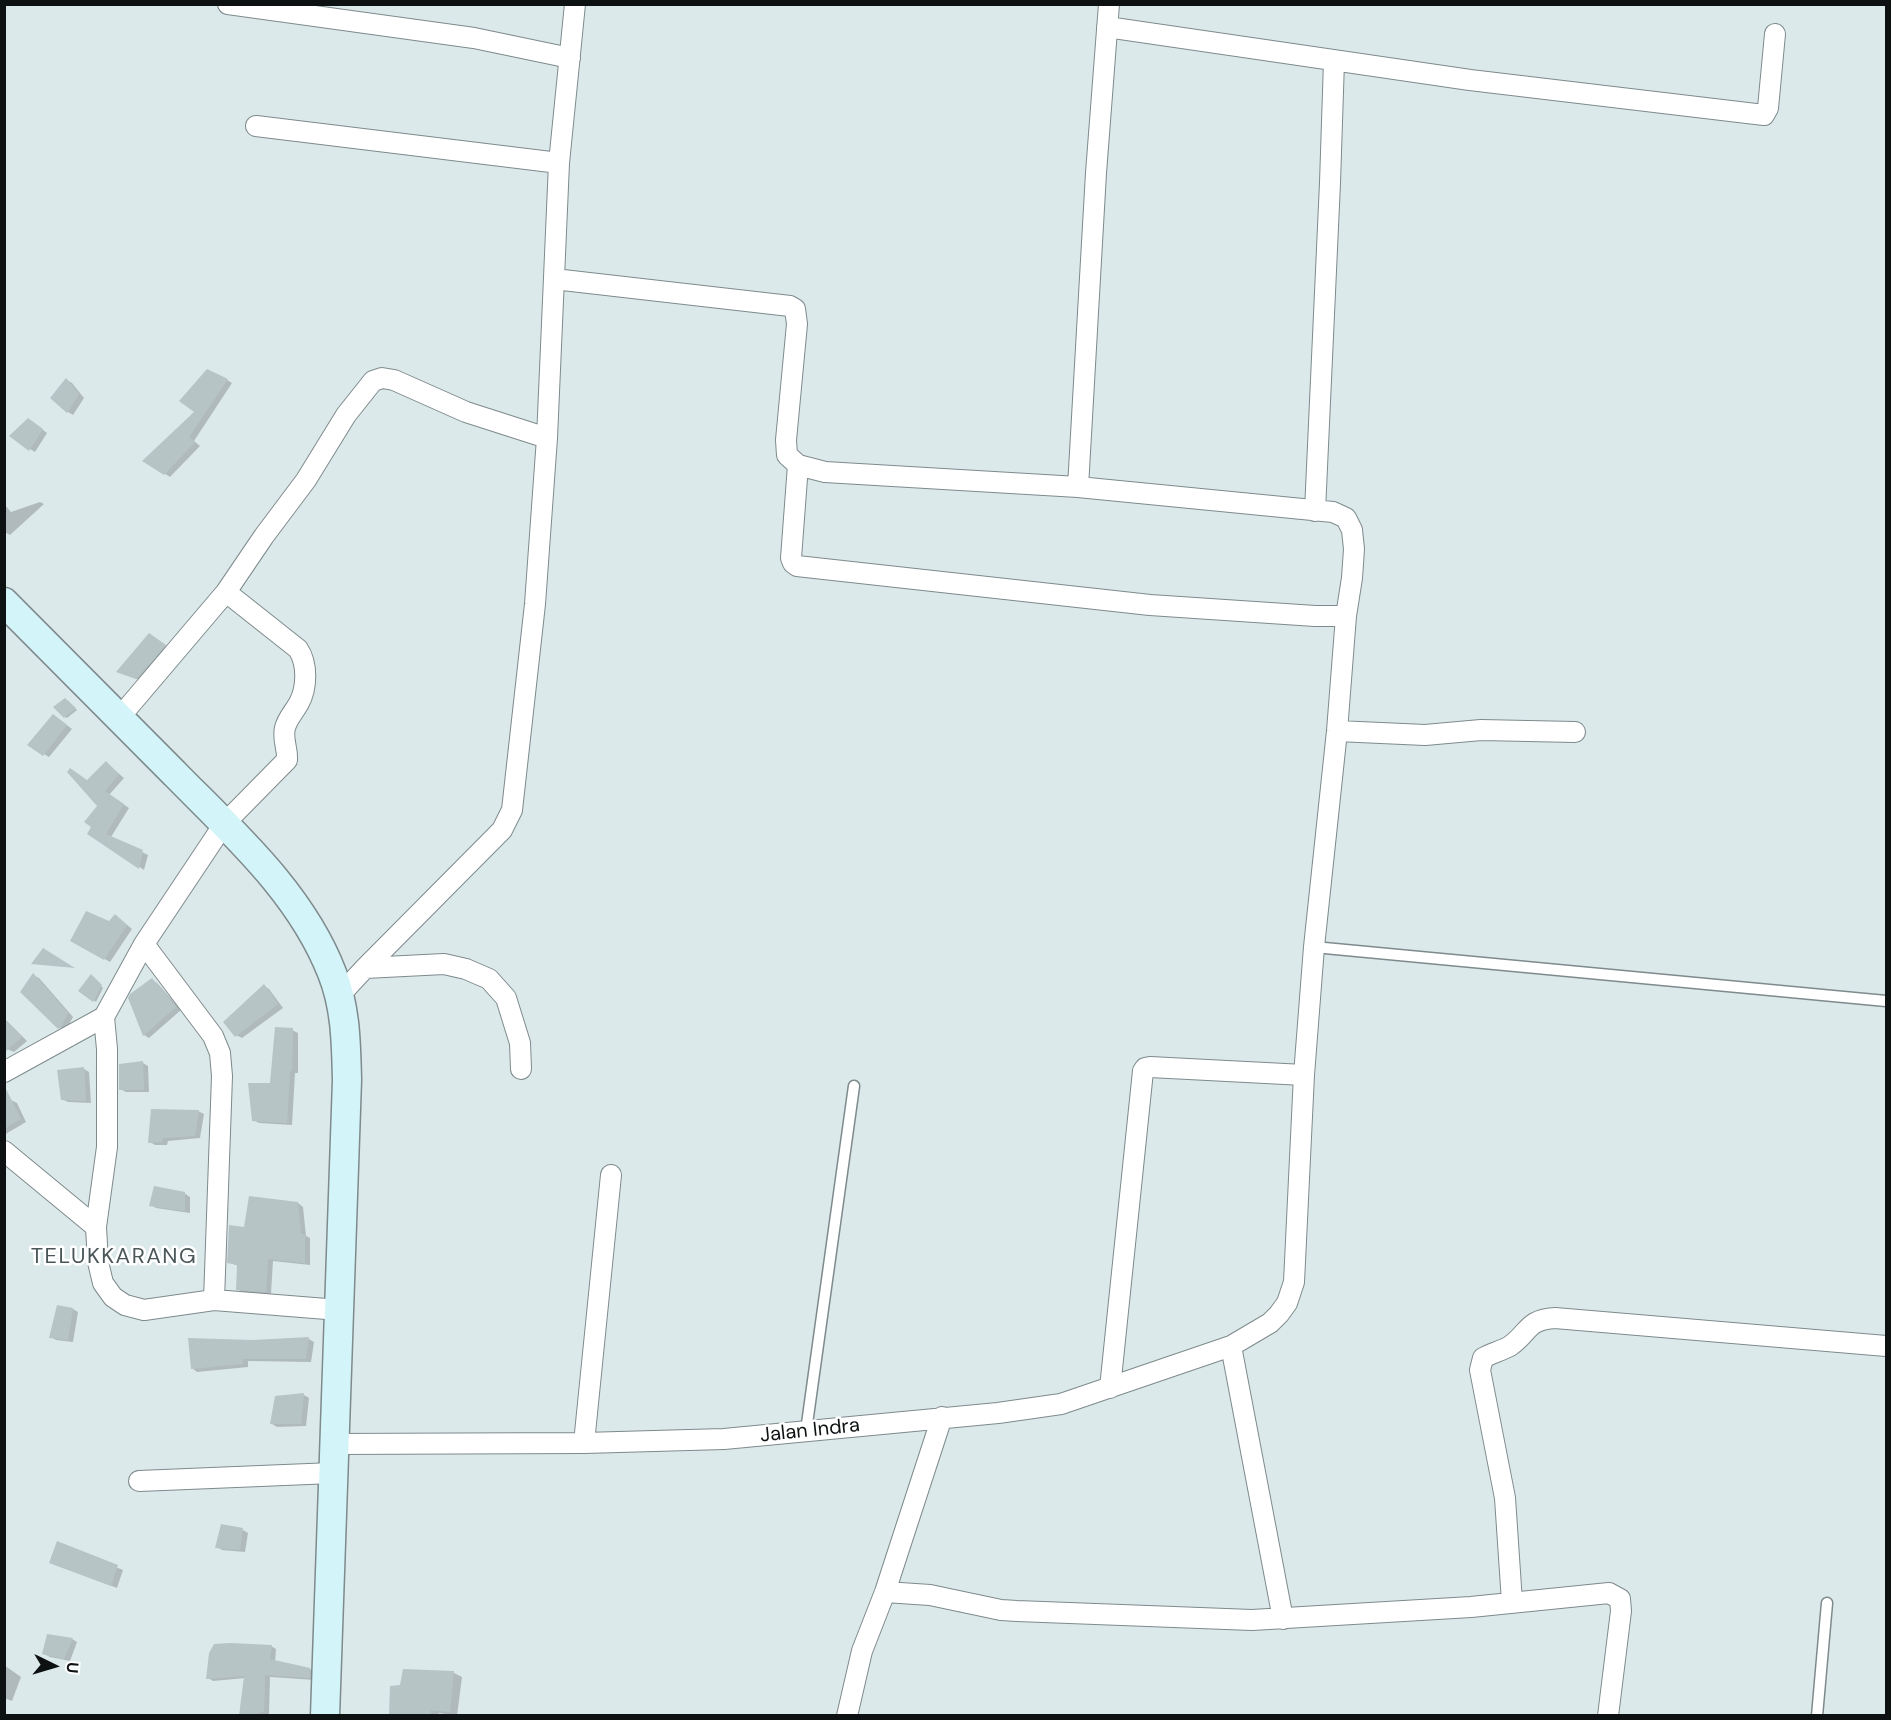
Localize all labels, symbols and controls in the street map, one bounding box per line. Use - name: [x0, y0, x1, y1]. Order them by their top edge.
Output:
- district label: TELUKKARANG: [31, 1244, 197, 1270]
- street label: Jalan Indra: [759, 1414, 861, 1448]
- north arrow: [24, 1636, 84, 1696]
- text: U: [61, 1661, 83, 1674]

